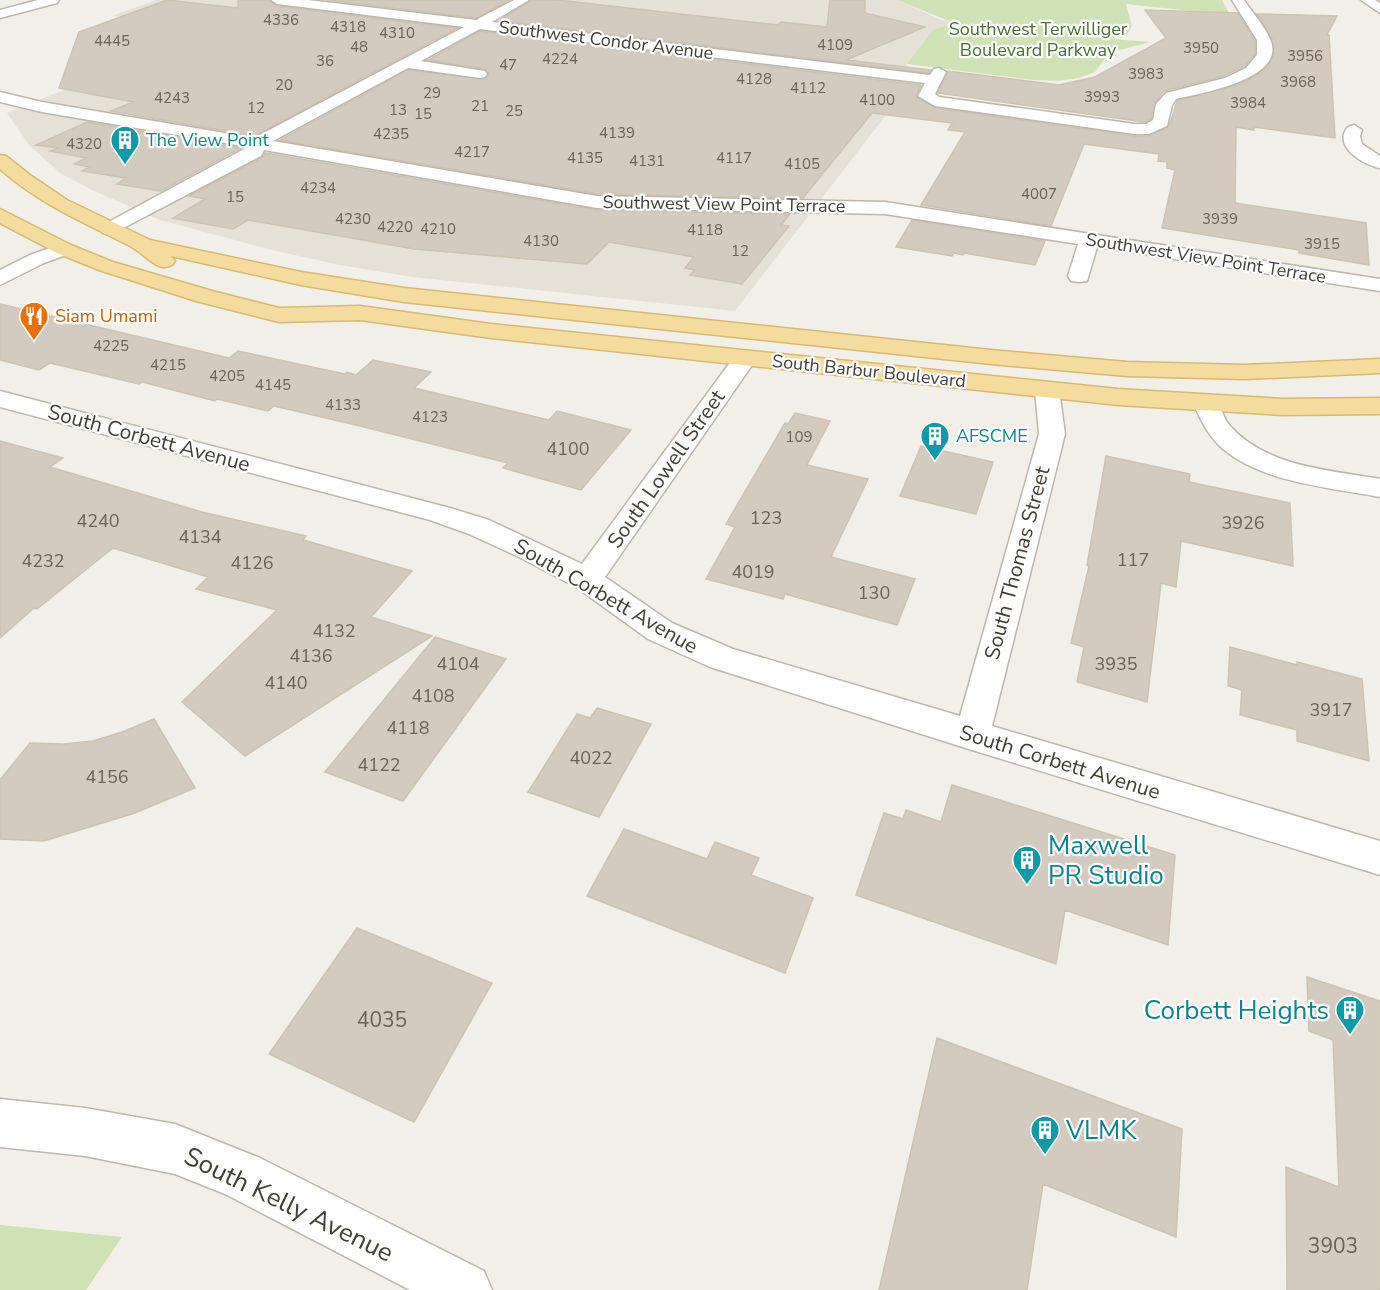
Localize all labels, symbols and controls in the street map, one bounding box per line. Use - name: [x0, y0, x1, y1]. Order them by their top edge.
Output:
- house number: 4336: [263, 10, 299, 30]
- street label: Southwest Condor Avenue: [497, 15, 715, 65]
- house number: 4318: [330, 17, 366, 37]
- park label: Southwest Terwilliger Boulevard Parkway: [949, 17, 1128, 62]
- house number: 4310: [379, 23, 415, 43]
- house number: 4445: [94, 31, 130, 51]
- house number: 4109: [817, 35, 853, 55]
- house number: 48: [350, 37, 368, 57]
- house number: 3950: [1183, 38, 1219, 58]
- house number: 3956: [1287, 46, 1323, 66]
- house number: 4224: [542, 49, 578, 69]
- house number: 36: [316, 51, 334, 71]
- house number: 47: [499, 55, 517, 75]
- house number: 3983: [1128, 64, 1164, 84]
- house number: 4128: [736, 69, 772, 89]
- house number: 3968: [1280, 72, 1316, 92]
- house number: 20: [275, 75, 293, 95]
- house number: 4112: [790, 78, 826, 98]
- house number: 29: [423, 83, 441, 103]
- house number: 3993: [1084, 87, 1120, 107]
- house number: 4243: [154, 88, 190, 108]
- house number: 4100: [859, 90, 895, 110]
- house number: 3984: [1230, 93, 1266, 113]
- house number: 21: [471, 96, 489, 116]
- house number: 12: [247, 98, 265, 118]
- house number: 13: [389, 100, 407, 120]
- house number: 25: [505, 101, 523, 121]
- house number: 15: [414, 104, 432, 124]
- house number: 4139: [599, 123, 635, 143]
- building icon: The View Point: [109, 124, 141, 166]
- house number: 4235: [373, 124, 409, 144]
- place label: The View Point: [146, 128, 269, 152]
- house number: 4320: [66, 134, 102, 154]
- house number: 4217: [454, 142, 490, 162]
- house number: 4135: [567, 148, 603, 168]
- house number: 4117: [716, 148, 752, 168]
- house number: 4131: [629, 151, 665, 171]
- house number: 4105: [784, 154, 820, 174]
- house number: 4234: [300, 178, 336, 198]
- house number: 4007: [1021, 184, 1057, 204]
- house number: 15: [226, 187, 244, 207]
- street label: Southwest View Point Terrace: [602, 190, 846, 218]
- house number: 4230: [335, 209, 371, 229]
- house number: 3939: [1202, 209, 1238, 229]
- house number: 4220: [377, 217, 413, 237]
- house number: 4210: [420, 219, 456, 239]
- house number: 4118: [687, 220, 723, 240]
- street label: Southwest View Point Terrace: [1084, 227, 1328, 289]
- house number: 4130: [523, 231, 559, 251]
- house number: 3915: [1304, 234, 1340, 254]
- house number: 12: [731, 241, 749, 261]
- restaurant icon: Siam Umami: [18, 300, 50, 342]
- place label: Siam Umami: [55, 304, 157, 328]
- house number: 4225: [93, 336, 129, 356]
- street label: South Barbur Boulevard: [771, 349, 967, 393]
- house number: 4215: [150, 355, 186, 375]
- house number: 4205: [209, 366, 245, 386]
- house number: 4145: [255, 375, 291, 395]
- street label: South Lowell Street: [601, 384, 732, 554]
- house number: 4133: [325, 395, 361, 415]
- street label: South Corbett Avenue: [45, 398, 253, 478]
- house number: 4123: [412, 407, 448, 427]
- building icon: AFSCME: [919, 420, 951, 462]
- place label: AFSCME: [956, 424, 1028, 448]
- house number: 109: [785, 427, 813, 447]
- house number: 4100: [546, 437, 590, 461]
- street label: South Thomas Street: [978, 463, 1056, 663]
- house number: 123: [750, 506, 782, 530]
- house number: 4240: [76, 509, 120, 533]
- house number: 3926: [1221, 511, 1265, 535]
- house number: 4134: [178, 525, 222, 549]
- street label: South Corbett Avenue: [509, 532, 703, 660]
- house number: 117: [1117, 548, 1149, 572]
- house number: 4232: [21, 549, 65, 573]
- house number: 4126: [230, 551, 274, 575]
- house number: 4019: [731, 560, 775, 584]
- house number: 130: [858, 581, 890, 605]
- house number: 4132: [312, 619, 356, 643]
- house number: 4136: [289, 644, 333, 668]
- house number: 4104: [436, 652, 480, 676]
- house number: 3935: [1094, 652, 1138, 676]
- house number: 4140: [264, 671, 308, 695]
- house number: 4108: [411, 684, 455, 708]
- house number: 3917: [1309, 698, 1353, 722]
- house number: 4118: [386, 716, 430, 740]
- street label: South Corbett Avenue: [956, 718, 1164, 806]
- house number: 4022: [569, 746, 613, 770]
- house number: 4122: [357, 753, 401, 777]
- house number: 4156: [85, 765, 129, 789]
- place label: Maxwell PR Studio: [1048, 828, 1164, 893]
- building icon: Maxwell PR Studio: [1011, 844, 1043, 886]
- place label: Corbett Heights: [1144, 993, 1329, 1028]
- building icon: Corbett Heights: [1334, 994, 1366, 1036]
- house number: 4035: [357, 1006, 407, 1034]
- place label: VLMK: [1065, 1113, 1137, 1148]
- building icon: VLMK: [1029, 1114, 1061, 1156]
- street label: South Kelly Avenue: [178, 1139, 399, 1270]
- house number: 3903: [1308, 1232, 1358, 1260]

